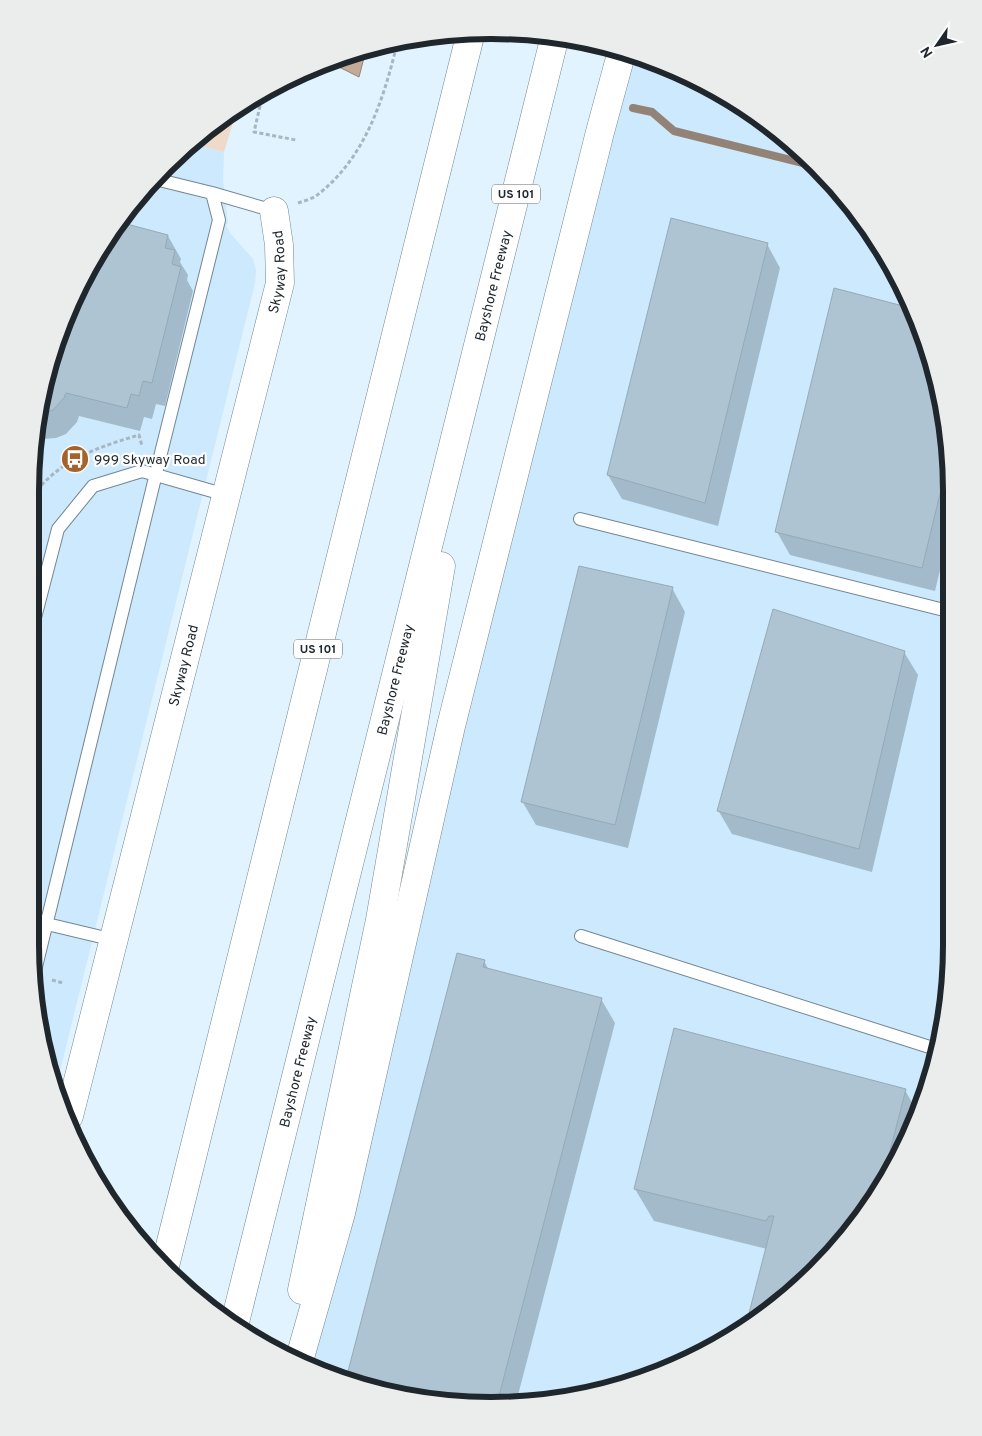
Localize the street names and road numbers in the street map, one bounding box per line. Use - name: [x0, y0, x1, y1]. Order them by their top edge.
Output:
- road number: US 101: [492, 184, 540, 203]
- street label: Skyway Road: [266, 229, 290, 316]
- street label: Bayshore Freeway: [472, 229, 516, 343]
- street label: Skyway Road: [166, 623, 203, 708]
- street label: Bayshore Freeway: [374, 623, 418, 737]
- road number: US 101: [294, 640, 342, 659]
- street label: Bayshore Freeway: [277, 1015, 321, 1129]

